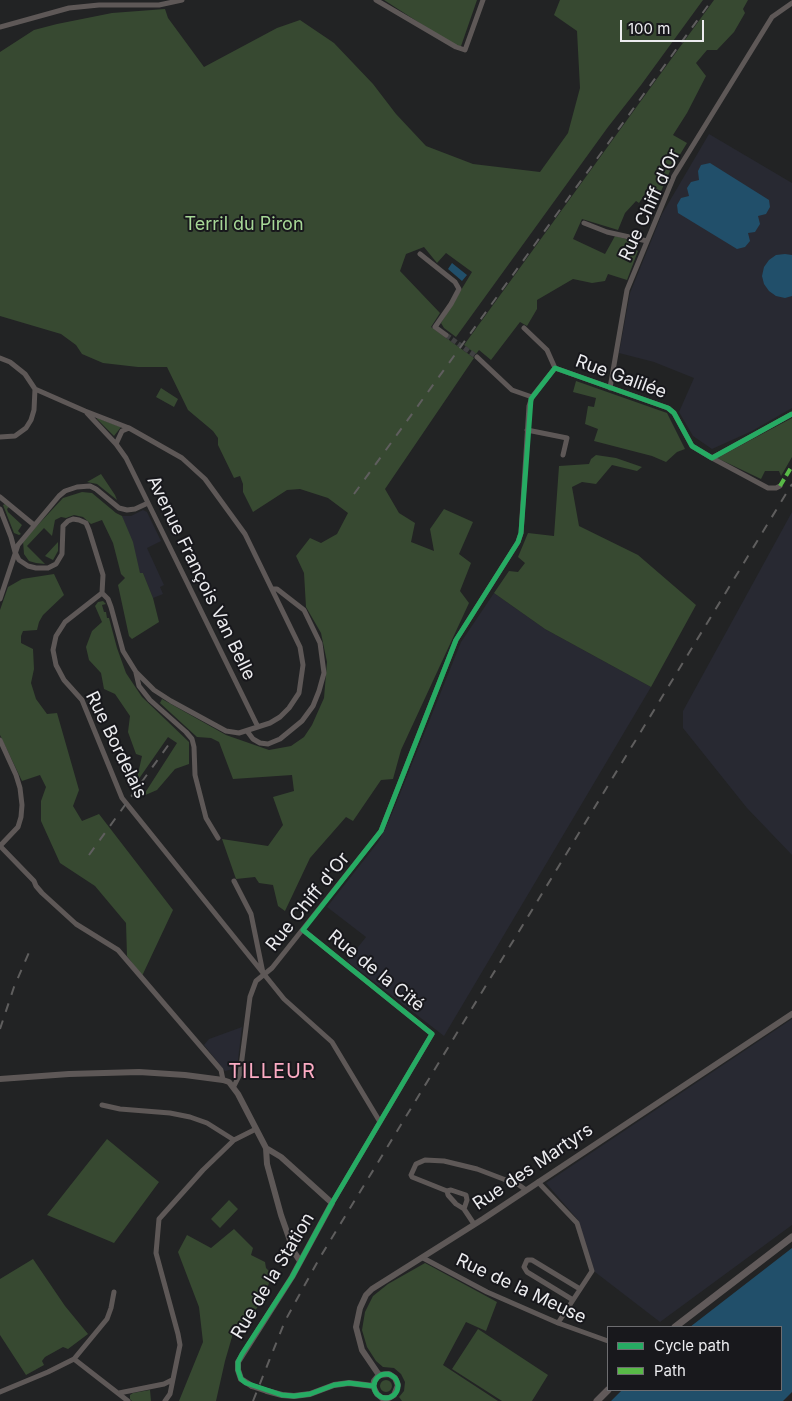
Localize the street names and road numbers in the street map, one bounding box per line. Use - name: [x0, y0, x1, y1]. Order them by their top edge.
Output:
- street label: Rue Chiff d'Or: [615, 146, 685, 264]
- street label: Rue Galilée: [572, 351, 670, 403]
- street label: Avenue François Van Belle: [142, 472, 260, 684]
- street label: Rue Bordelais: [81, 688, 151, 802]
- street label: Rue Chiff d'Or: [262, 848, 354, 956]
- street label: Rue de la Cité: [324, 926, 428, 1016]
- street label: Rue des Martyrs: [469, 1119, 597, 1215]
- street label: Rue de la Station: [227, 1209, 319, 1343]
- street label: Rue de la Meuse: [452, 1249, 590, 1329]

